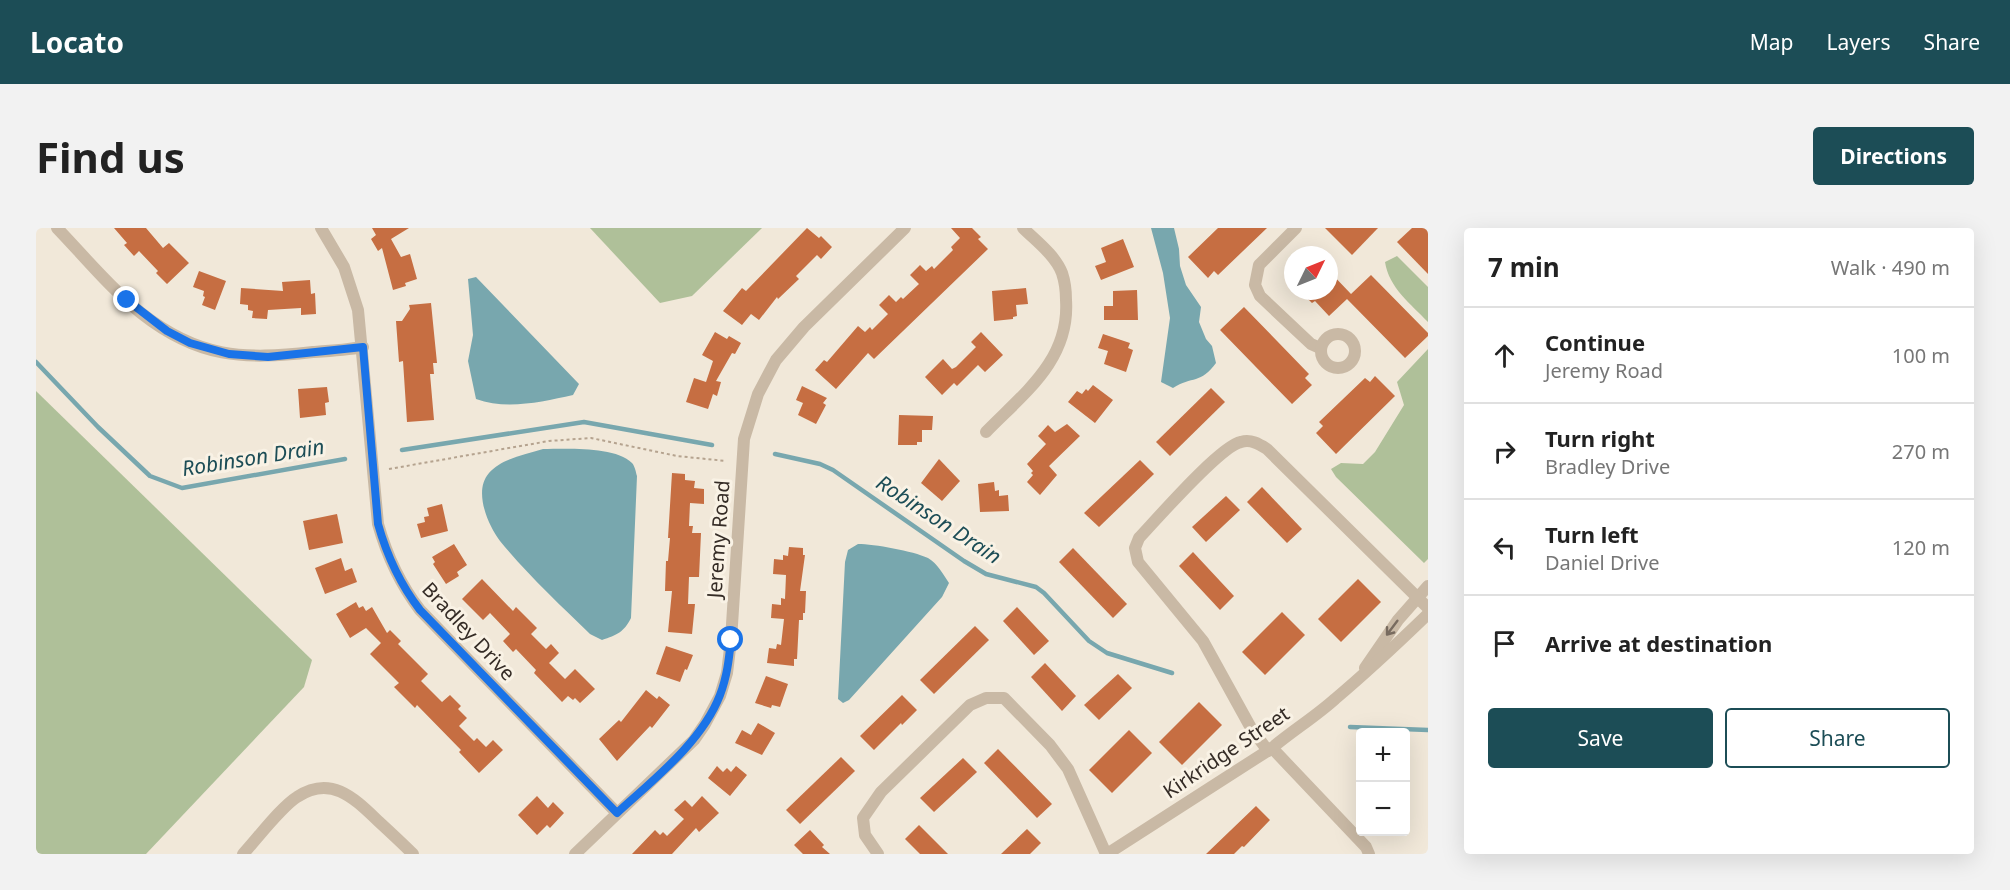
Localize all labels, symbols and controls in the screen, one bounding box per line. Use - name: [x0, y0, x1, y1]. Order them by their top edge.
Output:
- text: Locato: [30, 23, 124, 61]
- text: Map: [1750, 28, 1794, 56]
- text: Layers: [1827, 28, 1891, 56]
- text: Share: [1924, 28, 1980, 56]
- button: Directions: [1813, 127, 1974, 185]
- text: Find us: [36, 128, 185, 185]
- north arrow: [1284, 246, 1338, 300]
- text: 7 min: [1488, 249, 1560, 285]
- text: Walk · 490 m: [1831, 254, 1950, 281]
- route end: [113, 286, 139, 312]
- text: Continue: [1545, 327, 1645, 357]
- icon: ahead: [1488, 339, 1521, 372]
- text: 100 m: [1892, 342, 1950, 369]
- text: Jeremy Road: [1545, 357, 1663, 384]
- text: Turn right: [1545, 423, 1655, 453]
- water label: Robinson Drain: [180, 432, 326, 482]
- icon: right: [1488, 435, 1521, 468]
- text: 270 m: [1892, 438, 1950, 465]
- text: Bradley Drive: [1545, 453, 1670, 480]
- water label: Robinson Drain: [871, 468, 1007, 570]
- street label: Jeremy Road: [700, 479, 736, 601]
- text: Turn left: [1545, 519, 1639, 549]
- icon: left: [1488, 531, 1521, 564]
- text: 120 m: [1892, 534, 1950, 561]
- text: Daniel Drive: [1545, 549, 1659, 576]
- street label: Bradley Drive: [416, 576, 522, 686]
- one-way arrow: [1386, 620, 1399, 636]
- route start: [717, 626, 743, 652]
- icon: arrive: [1488, 627, 1521, 660]
- text: Arrive at destination: [1545, 628, 1772, 658]
- street label: Kirkridge Street: [1158, 700, 1294, 804]
- button: Save: [1488, 708, 1713, 768]
- button: Share: [1725, 708, 1950, 768]
- map controls: [1356, 728, 1410, 836]
- button: +: [1356, 728, 1410, 782]
- button: −: [1356, 782, 1410, 836]

